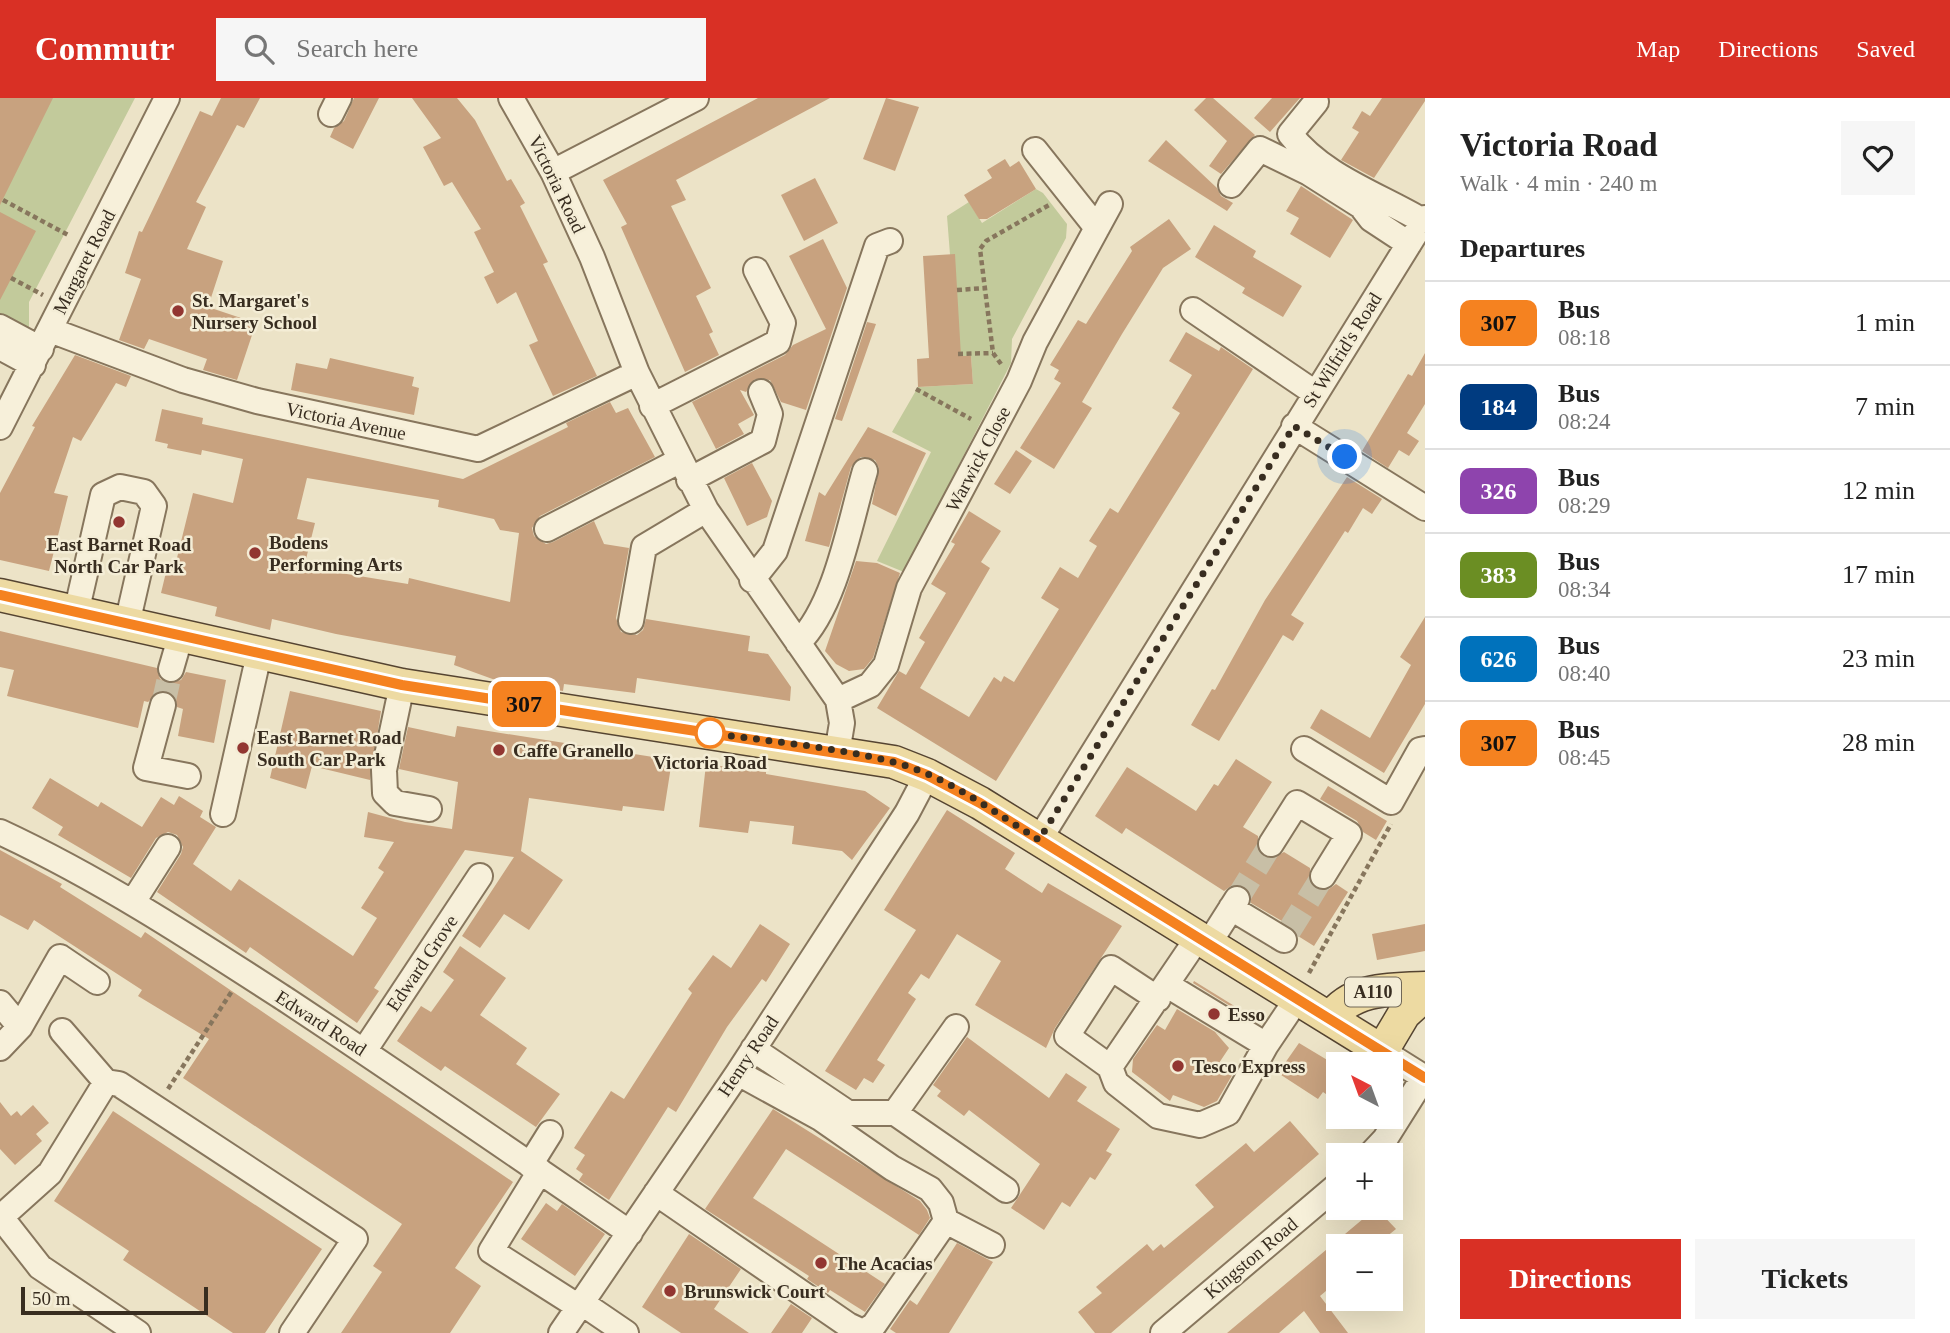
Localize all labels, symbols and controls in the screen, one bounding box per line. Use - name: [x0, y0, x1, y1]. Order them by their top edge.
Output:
- search box: [216, 18, 706, 81]
- icon: search: [240, 30, 278, 68]
- text: Commutr: [35, 31, 174, 67]
- text: Search here: [296, 34, 418, 63]
- text: Map: [1636, 36, 1680, 62]
- text: Directions: [1718, 36, 1818, 62]
- text: Saved: [1856, 36, 1915, 62]
- button: heart: [1841, 121, 1915, 195]
- text: Victoria Road: [1460, 127, 1658, 163]
- street label: Victoria Road: [524, 132, 590, 237]
- text: Walk · 4 min · 240 m: [1460, 171, 1657, 196]
- street label: Margaret Road: [49, 206, 119, 318]
- text: Departures: [1460, 234, 1585, 263]
- street label: St Wilfrid's Road: [1298, 288, 1386, 411]
- place label: St. Margaret's Nursery School: [192, 290, 317, 333]
- text: Bus: [1558, 295, 1600, 324]
- marker: St. Margaret's Nursery School: [170, 303, 186, 319]
- text: 1 min: [1855, 308, 1915, 337]
- text: 307: [1481, 310, 1517, 336]
- text: 08:18: [1558, 325, 1610, 350]
- text: Bus: [1558, 379, 1600, 408]
- text: 7 min: [1855, 392, 1915, 421]
- text: 184: [1481, 394, 1517, 420]
- street label: Victoria Avenue: [284, 398, 408, 444]
- street label: Warwick Close: [941, 403, 1015, 515]
- text: 08:24: [1558, 409, 1610, 434]
- your location: [1327, 439, 1362, 474]
- text: Bus: [1558, 463, 1600, 492]
- text: 12 min: [1842, 476, 1915, 505]
- text: 326: [1481, 478, 1517, 504]
- text: 08:29: [1558, 493, 1610, 518]
- marker: East Barnet Road North Car Park: [111, 514, 127, 530]
- place label: Bodens Performing Arts: [269, 532, 402, 575]
- place label: East Barnet Road North Car Park: [47, 534, 192, 577]
- marker: Bodens Performing Arts: [247, 545, 263, 561]
- text: Bus: [1558, 547, 1600, 576]
- text: 17 min: [1842, 560, 1915, 589]
- text: 383: [1481, 562, 1517, 588]
- text: 08:34: [1558, 577, 1610, 602]
- text: Bus: [1558, 631, 1600, 660]
- text: 23 min: [1842, 644, 1915, 673]
- text: 626: [1481, 646, 1517, 672]
- text: 08:40: [1558, 661, 1610, 686]
- line badge: 307: [484, 681, 564, 727]
- text: 307: [506, 691, 542, 717]
- text: Bus: [1558, 715, 1600, 744]
- marker: Victoria Road: [695, 718, 725, 748]
- place label: East Barnet Road South Car Park: [257, 727, 402, 770]
- text: 28 min: [1842, 728, 1915, 757]
- text: 307: [1481, 730, 1517, 756]
- marker: East Barnet Road South Car Park: [235, 740, 251, 756]
- place label: Caffe Granello: [513, 740, 634, 761]
- marker: Caffe Granello: [491, 742, 507, 758]
- text: 08:45: [1558, 745, 1610, 770]
- place label: Victoria Road: [653, 752, 767, 773]
- street label: Edward Grove: [382, 911, 462, 1015]
- road number: A110: [1345, 978, 1401, 1006]
- street label: Edward Road: [272, 986, 371, 1060]
- place label: Esso: [1228, 1004, 1265, 1025]
- marker: Esso: [1206, 1006, 1222, 1022]
- street label: Henry Road: [713, 1011, 783, 1100]
- north arrow: [1326, 1052, 1404, 1129]
- map controls: [1326, 1052, 1403, 1311]
- place label: Tesco Express: [1192, 1056, 1306, 1077]
- marker: Tesco Express: [1170, 1058, 1186, 1074]
- button: +: [1326, 1143, 1403, 1220]
- street label: Kingston Road: [1200, 1213, 1302, 1303]
- button: −: [1326, 1234, 1403, 1311]
- button: Directions: [1460, 1239, 1681, 1319]
- button: Tickets: [1695, 1239, 1915, 1319]
- place label: The Acacias: [835, 1253, 933, 1274]
- marker: The Acacias: [813, 1255, 829, 1271]
- place label: Brunswick Court: [684, 1281, 826, 1302]
- marker: Brunswick Court: [662, 1283, 678, 1299]
- scale bar: [21, 1284, 208, 1316]
- text: 50 m: [32, 1288, 71, 1309]

